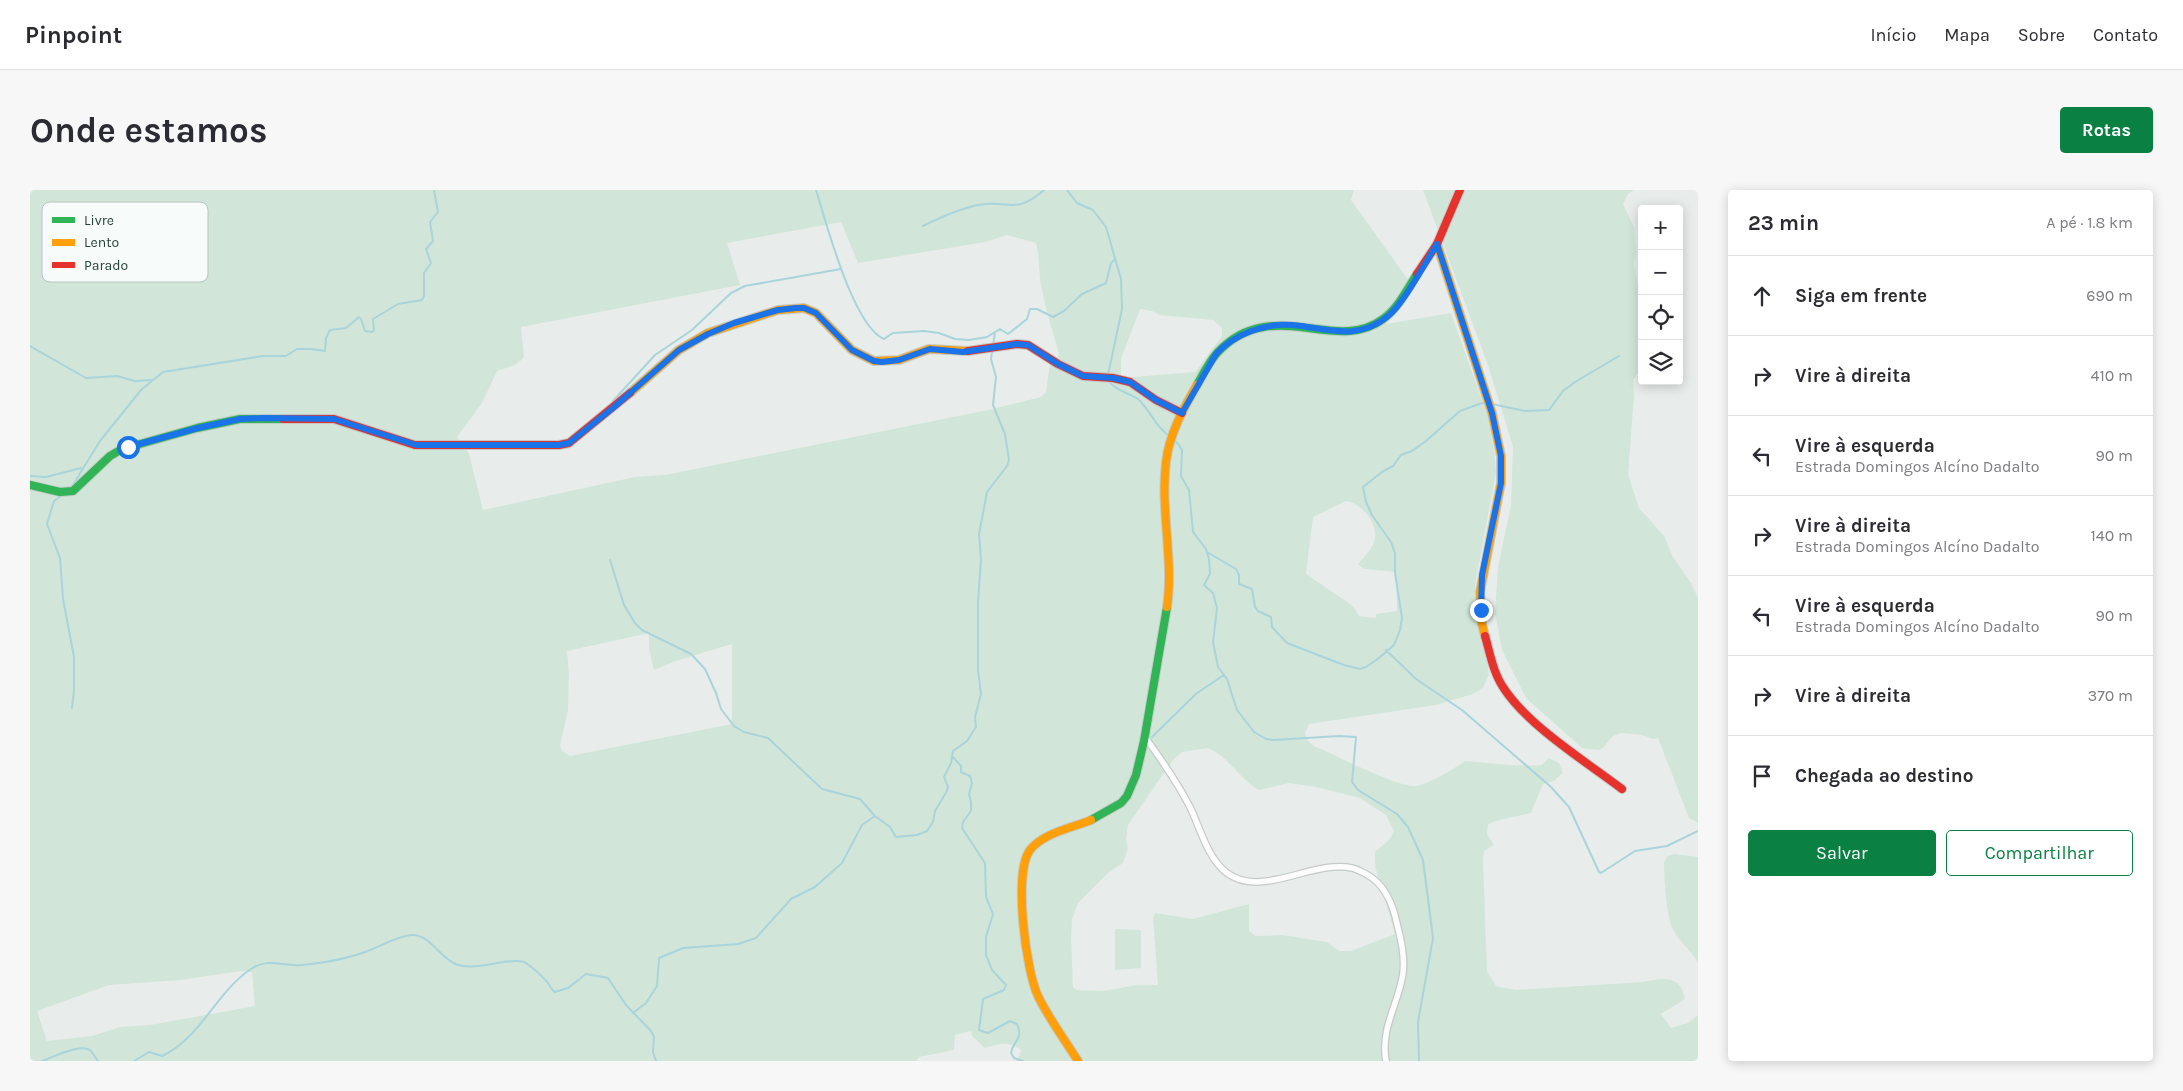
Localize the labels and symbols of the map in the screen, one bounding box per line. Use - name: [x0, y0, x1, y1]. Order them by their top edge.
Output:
- legend: [42, 202, 208, 282]
- text: Livre: [84, 212, 114, 229]
- text: Lento: [84, 234, 119, 251]
- text: Parado: [84, 257, 128, 274]
- route start: [117, 436, 140, 459]
- route end: [1470, 599, 1493, 622]

